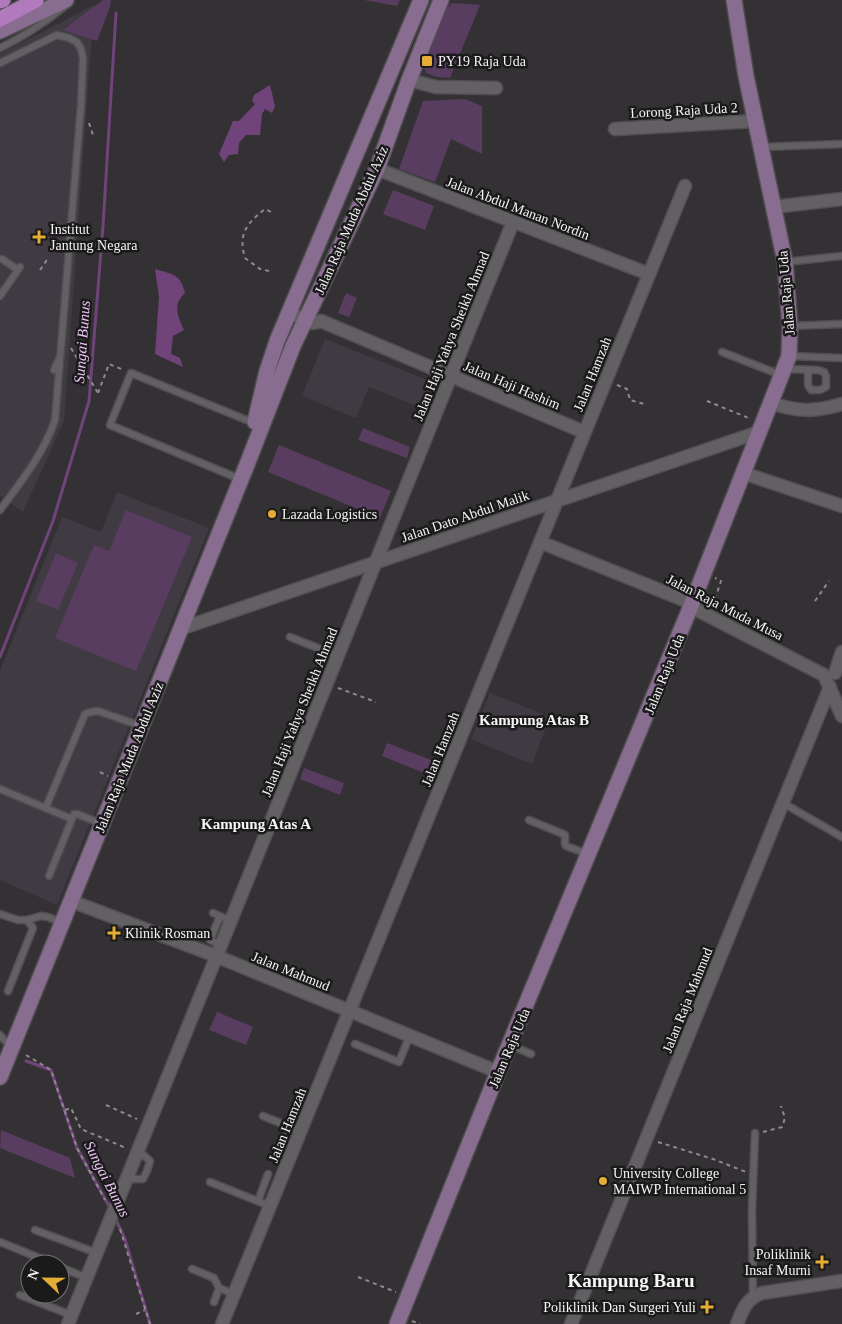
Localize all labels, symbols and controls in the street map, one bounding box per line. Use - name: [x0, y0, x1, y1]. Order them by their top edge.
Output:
- marker: PY19 Raja Uda: [420, 54, 434, 68]
- place label: PY19 Raja Uda: [438, 54, 527, 69]
- street label: Lorong Raja Uda 2: [630, 100, 738, 121]
- street label: Jalan Raja Muda Abdul Aziz: [312, 144, 391, 297]
- street label: Jalan Abdul Manan Nordin: [444, 174, 591, 243]
- place label: Institut Jantung Negara: [50, 222, 138, 253]
- marker: Institut Jantung Negara: [32, 230, 46, 244]
- street label: Jalan Raja Uda: [775, 249, 798, 336]
- street label: Jalan Haji Yahya Sheikh Ahmad: [411, 250, 492, 423]
- water label: Sungai Bunus: [71, 300, 93, 384]
- street label: Jalan Hamzah: [571, 335, 614, 414]
- street label: Jalan Haji Hashim: [461, 358, 562, 413]
- street label: Jalan Dato Abdul Malik: [399, 488, 531, 545]
- place label: Lazada Logistics: [282, 507, 377, 522]
- marker: Lazada Logistics: [266, 508, 278, 520]
- street label: Jalan Raja Muda Musa: [664, 572, 786, 644]
- street label: Jalan Haji Yahya Sheikh Ahmad: [259, 626, 340, 799]
- street label: Jalan Raja Uda: [642, 631, 688, 716]
- street label: Jalan Raja Muda Abdul Aziz: [92, 680, 167, 835]
- street label: Jalan Hamzah: [419, 710, 462, 789]
- district label: Kampung Atas B: [479, 712, 589, 728]
- district label: Kampung Atas A: [201, 816, 311, 832]
- marker: Klinik Rosman: [107, 926, 121, 940]
- place label: Klinik Rosman: [125, 926, 210, 941]
- street label: Jalan Raja Mahmud: [660, 945, 715, 1055]
- street label: Jalan Mahmud: [250, 949, 332, 994]
- street label: Jalan Raja Uda: [486, 1006, 533, 1090]
- street label: Jalan Hamzah: [266, 1086, 309, 1165]
- water label: Sungai Bunus: [81, 1138, 133, 1220]
- place label: University College MAIWP International 5: [613, 1166, 746, 1197]
- marker: University College MAIWP International 5: [597, 1175, 609, 1187]
- place label: Poliklinik Insaf Murni: [745, 1247, 811, 1278]
- north arrow: [20, 1254, 70, 1304]
- marker: Poliklinik Insaf Murni: [815, 1255, 829, 1269]
- text: N: [25, 1267, 42, 1282]
- district label: Kampung Baru: [567, 1270, 695, 1291]
- place label: Poliklinik Dan Surgeri Yuli: [543, 1300, 696, 1315]
- marker: Poliklinik Dan Surgeri Yuli: [700, 1300, 714, 1314]

